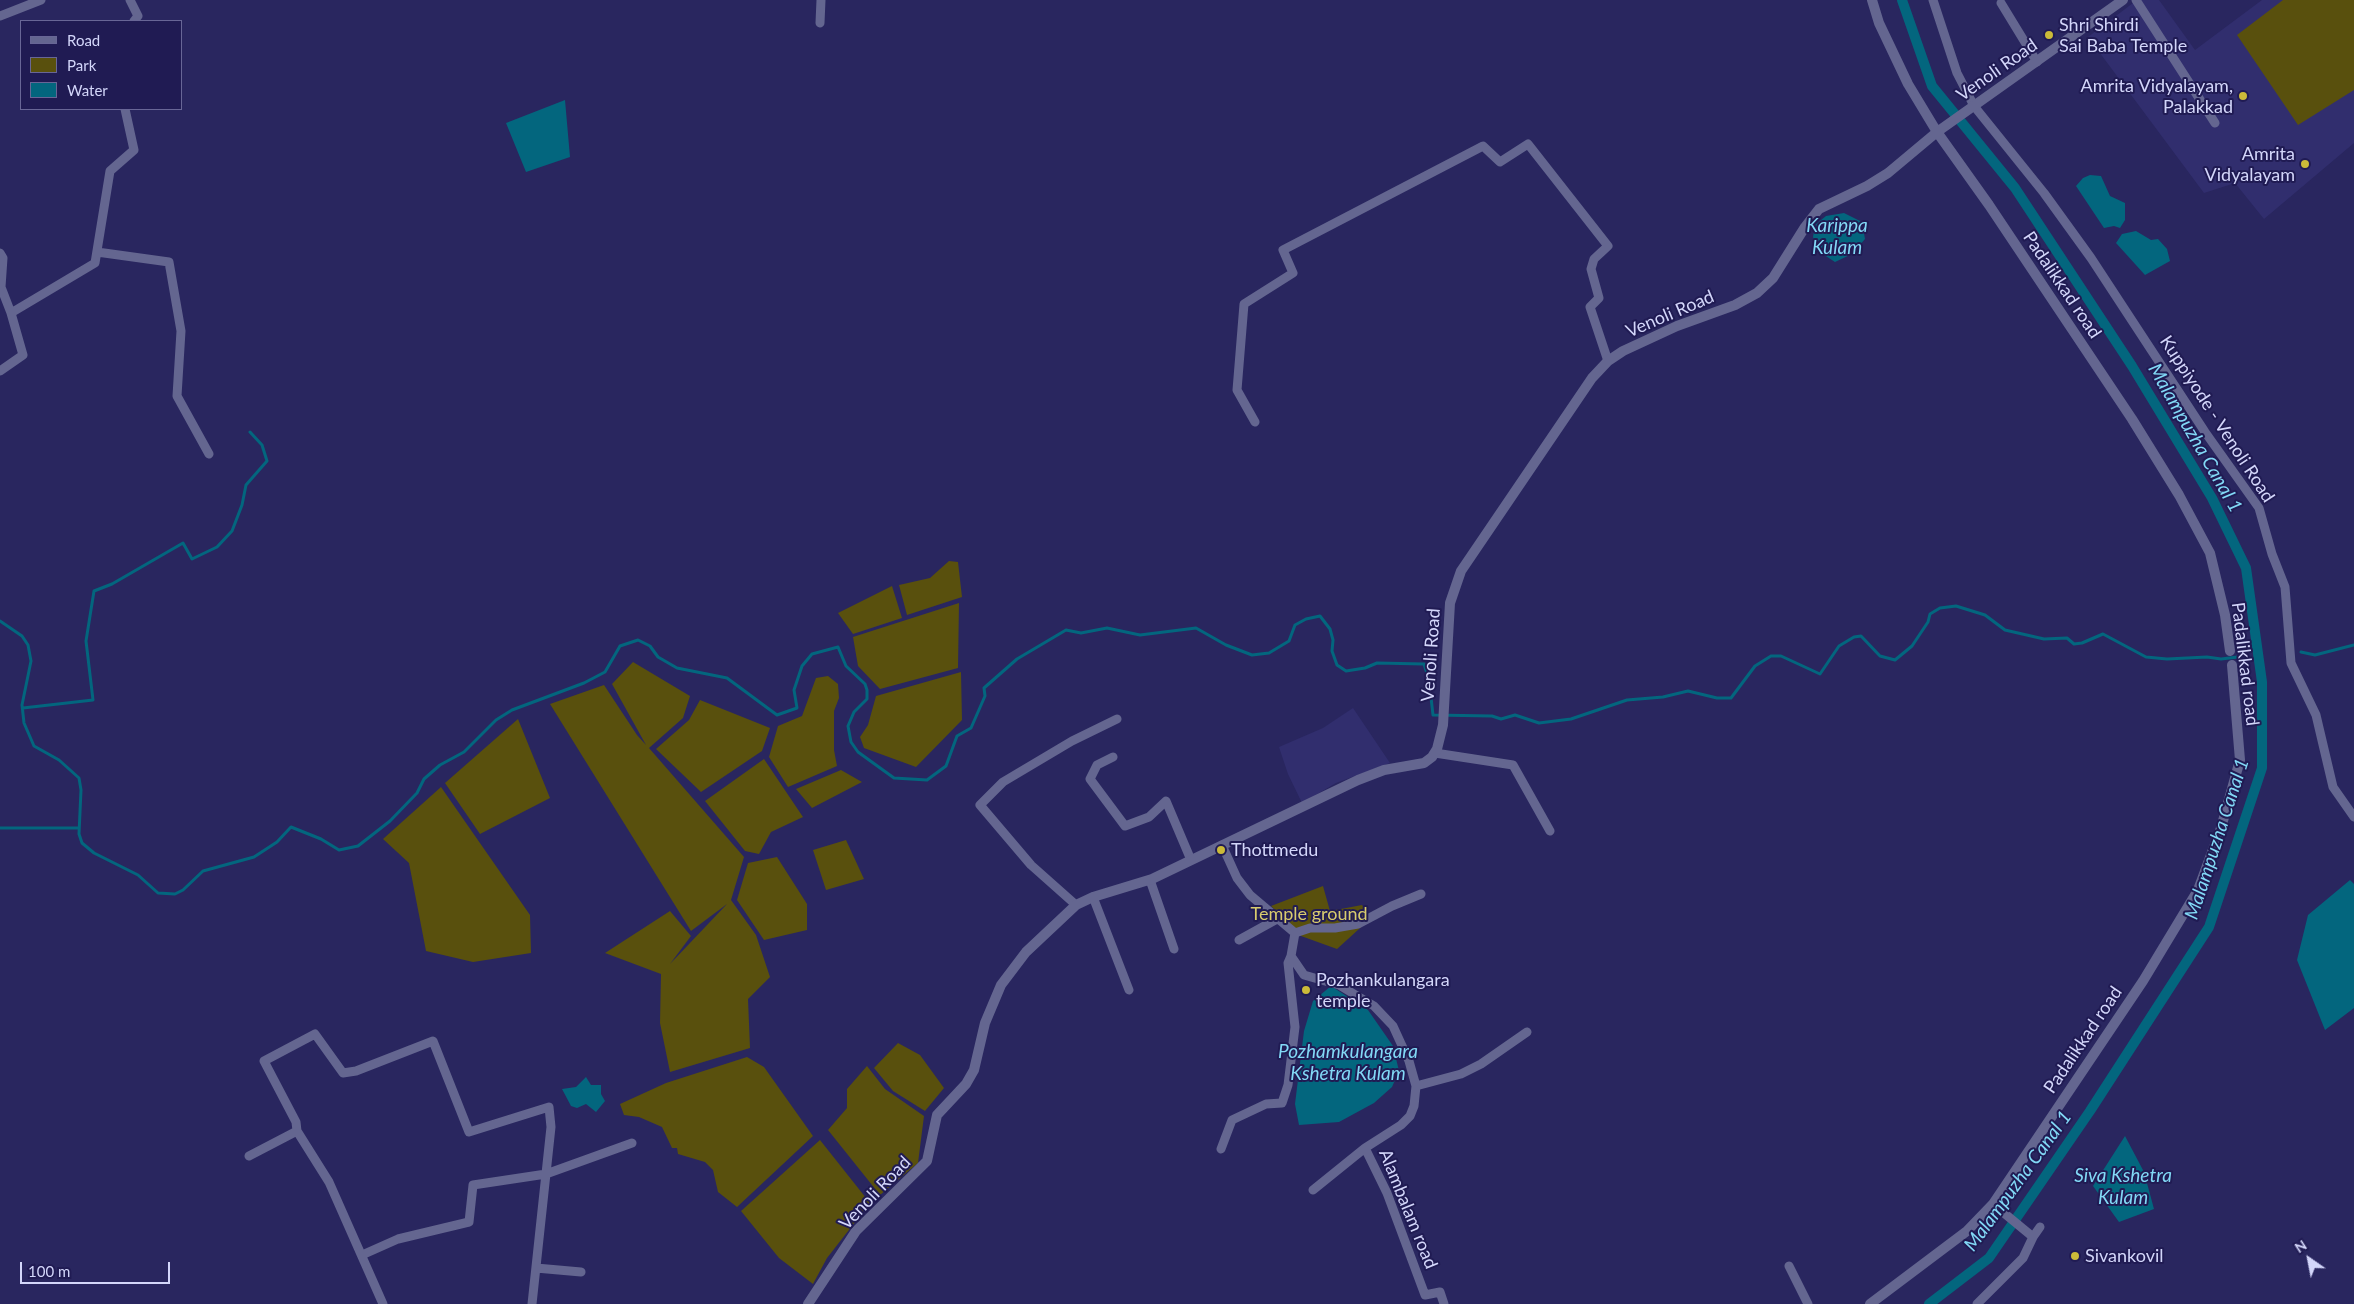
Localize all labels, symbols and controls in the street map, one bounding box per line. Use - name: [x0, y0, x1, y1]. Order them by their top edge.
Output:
- place label: Shri Shirdi Sai Baba Temple: [2059, 14, 2187, 56]
- legend: [20, 20, 182, 110]
- marker: Shri Shirdi Sai Baba Temple: [2043, 29, 2055, 41]
- text: Road: [67, 31, 100, 49]
- street label: Venoli Road: [1952, 34, 2042, 106]
- text: Park: [67, 56, 96, 74]
- place label: Amrita Vidyalayam, Palakkad: [2081, 75, 2233, 118]
- text: Water: [67, 81, 108, 99]
- marker: Amrita Vidyalayam, Palakkad: [2237, 90, 2249, 102]
- place label: Amrita Vidyalayam: [2205, 143, 2295, 186]
- marker: Amrita Vidyalayam: [2299, 158, 2311, 170]
- water label: Karippa Kulam: [1806, 215, 1868, 259]
- street label: Padalikkad road: [2018, 227, 2106, 343]
- street label: Venoli Road: [1623, 286, 1717, 342]
- street label: Kuppiyode - Venoli Road: [2155, 332, 2279, 506]
- water label: Malampuzha Canal 1: [2143, 360, 2247, 516]
- street label: Padalikkad road: [2227, 601, 2263, 727]
- street label: Venoli Road: [1417, 608, 1445, 702]
- water label: Malampuzha Canal 1: [2180, 756, 2254, 922]
- place label: Thottmedu: [1231, 839, 1318, 861]
- marker: Thottmedu: [1215, 844, 1227, 856]
- park label: Temple ground: [1250, 903, 1368, 925]
- place label: Pozhankulangara temple: [1316, 969, 1450, 1012]
- street label: Padalikkad road: [2039, 982, 2127, 1098]
- marker: Pozhankulangara temple: [1300, 984, 1312, 996]
- water label: Pozhamkulangara Kshetra Kulam: [1278, 1041, 1418, 1085]
- water label: Malampuzha Canal 1: [1959, 1106, 2077, 1256]
- street label: Alambalam road: [1374, 1146, 1442, 1272]
- street label: Venoli Road: [835, 1152, 915, 1234]
- water label: Siva Kshetra Kulam: [2074, 1165, 2172, 1209]
- north arrow: [2284, 1234, 2334, 1284]
- text: N: [2291, 1236, 2310, 1256]
- place label: Sivankovil: [2085, 1245, 2164, 1267]
- marker: Sivankovil: [2069, 1250, 2081, 1262]
- scale bar: [22, 1252, 172, 1284]
- text: 100 m: [28, 1262, 70, 1280]

